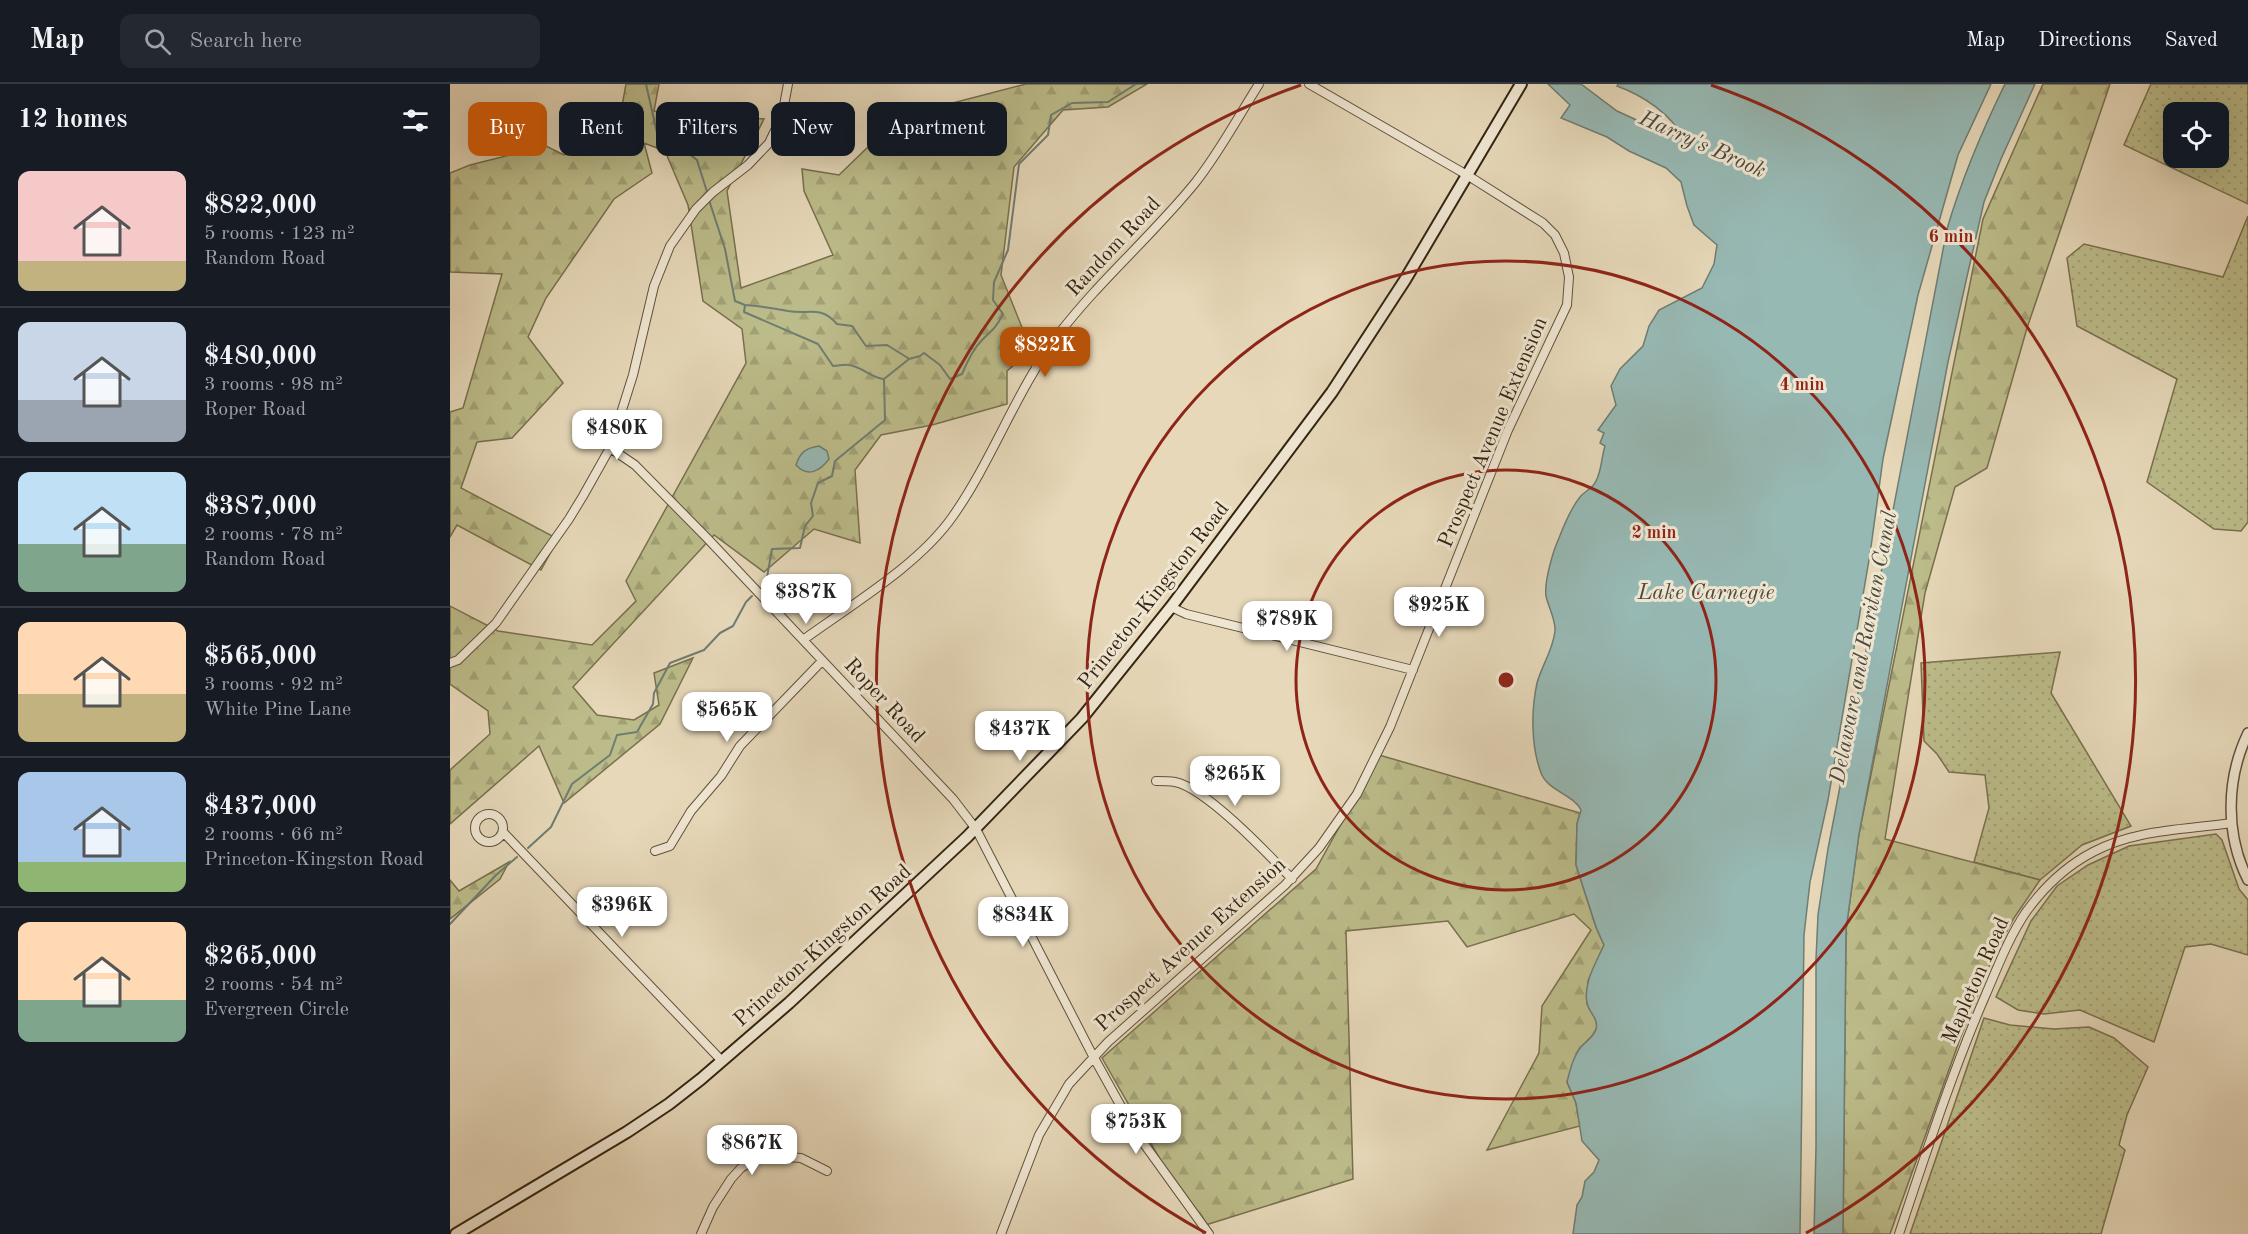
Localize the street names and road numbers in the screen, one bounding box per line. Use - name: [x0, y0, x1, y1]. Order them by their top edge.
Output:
- street label: Random Road: [1063, 193, 1165, 301]
- street label: Prospect Avenue Extension: [1435, 314, 1552, 551]
- street label: Princeton-Kingston Road: [1075, 499, 1233, 693]
- street label: Roper Road: [840, 655, 928, 747]
- street label: Prospect Avenue Extension: [1092, 854, 1290, 1036]
- street label: Princeton-Kingston Road: [730, 861, 916, 1031]
- street label: Mapleton Road: [1939, 914, 2014, 1047]

